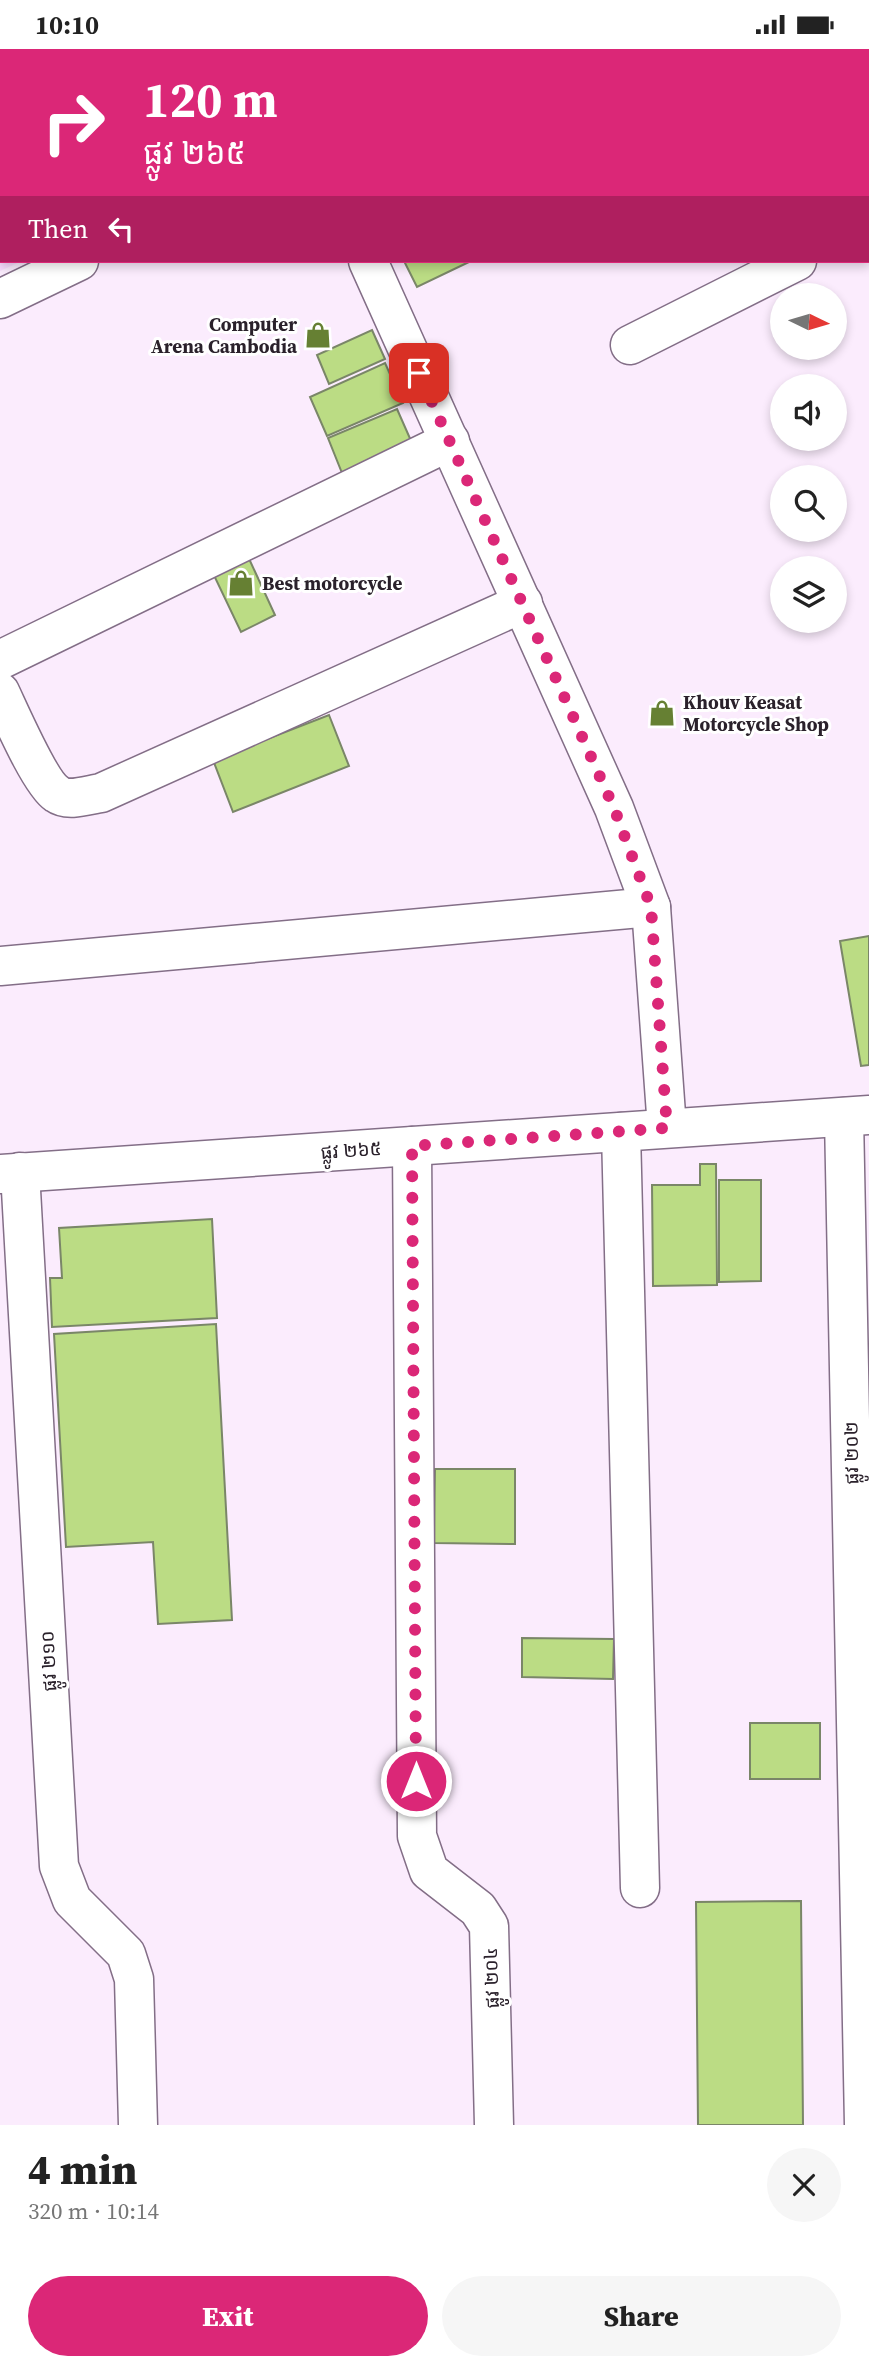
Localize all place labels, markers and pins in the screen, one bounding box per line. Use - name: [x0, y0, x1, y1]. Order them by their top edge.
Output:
- place label: Computer Arena Cambodia: [151, 311, 298, 359]
- shop icon: Computer Arena Cambodia: [303, 320, 333, 350]
- pin: [389, 343, 449, 403]
- shop icon: Best motorcycle: [226, 568, 256, 598]
- place label: Best motorcycle: [262, 570, 402, 596]
- place label: Khouv Keasat Motorcycle Shop: [683, 689, 829, 737]
- shop icon: Khouv Keasat Motorcycle Shop: [647, 698, 677, 728]

